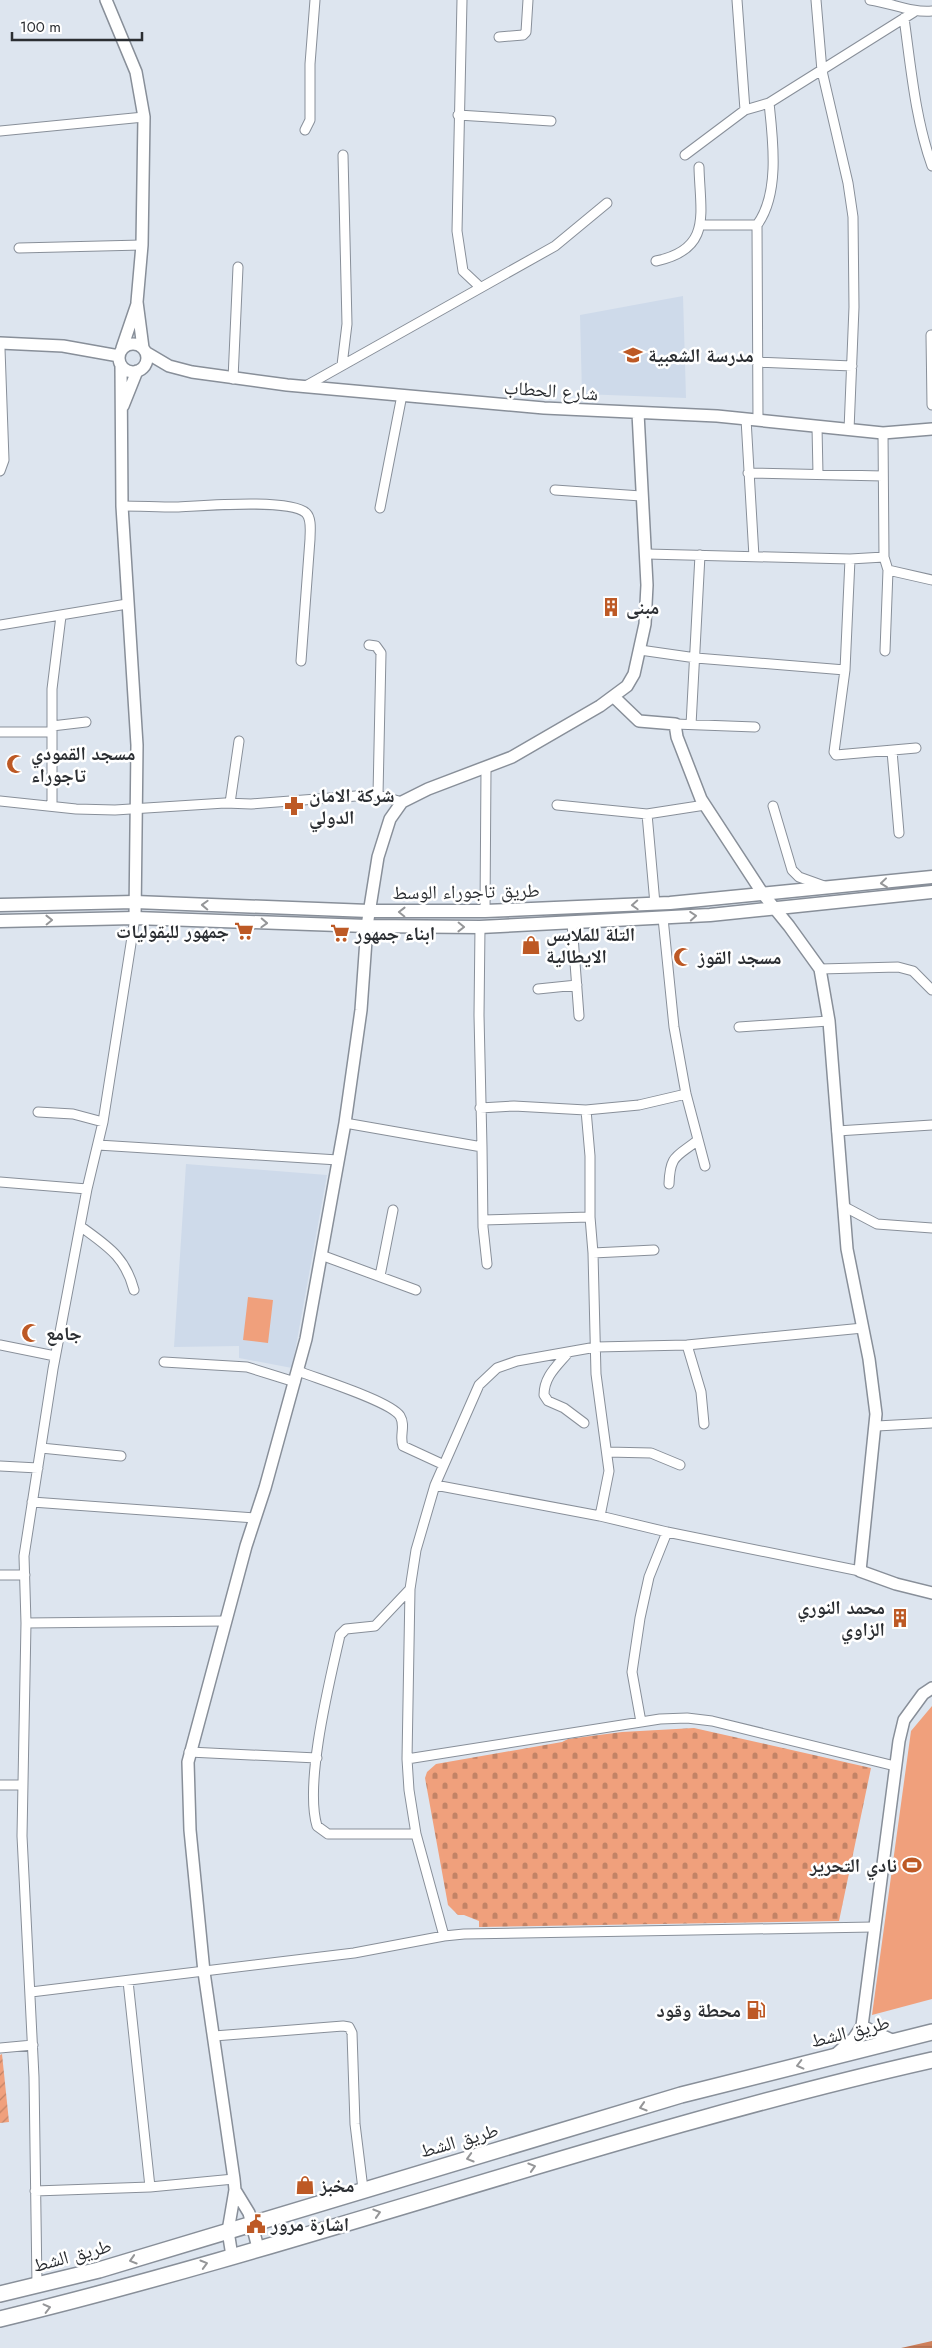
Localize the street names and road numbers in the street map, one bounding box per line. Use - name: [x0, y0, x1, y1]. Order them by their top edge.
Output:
- street label: شارع الحطاب: [503, 374, 599, 407]
- street label: طريق تاجوراء الوسط: [392, 877, 540, 906]
- street label: طريق الشط: [808, 2009, 892, 2054]
- street label: طريق الشط: [417, 2116, 502, 2165]
- street label: طريق الشط: [30, 2232, 115, 2279]

